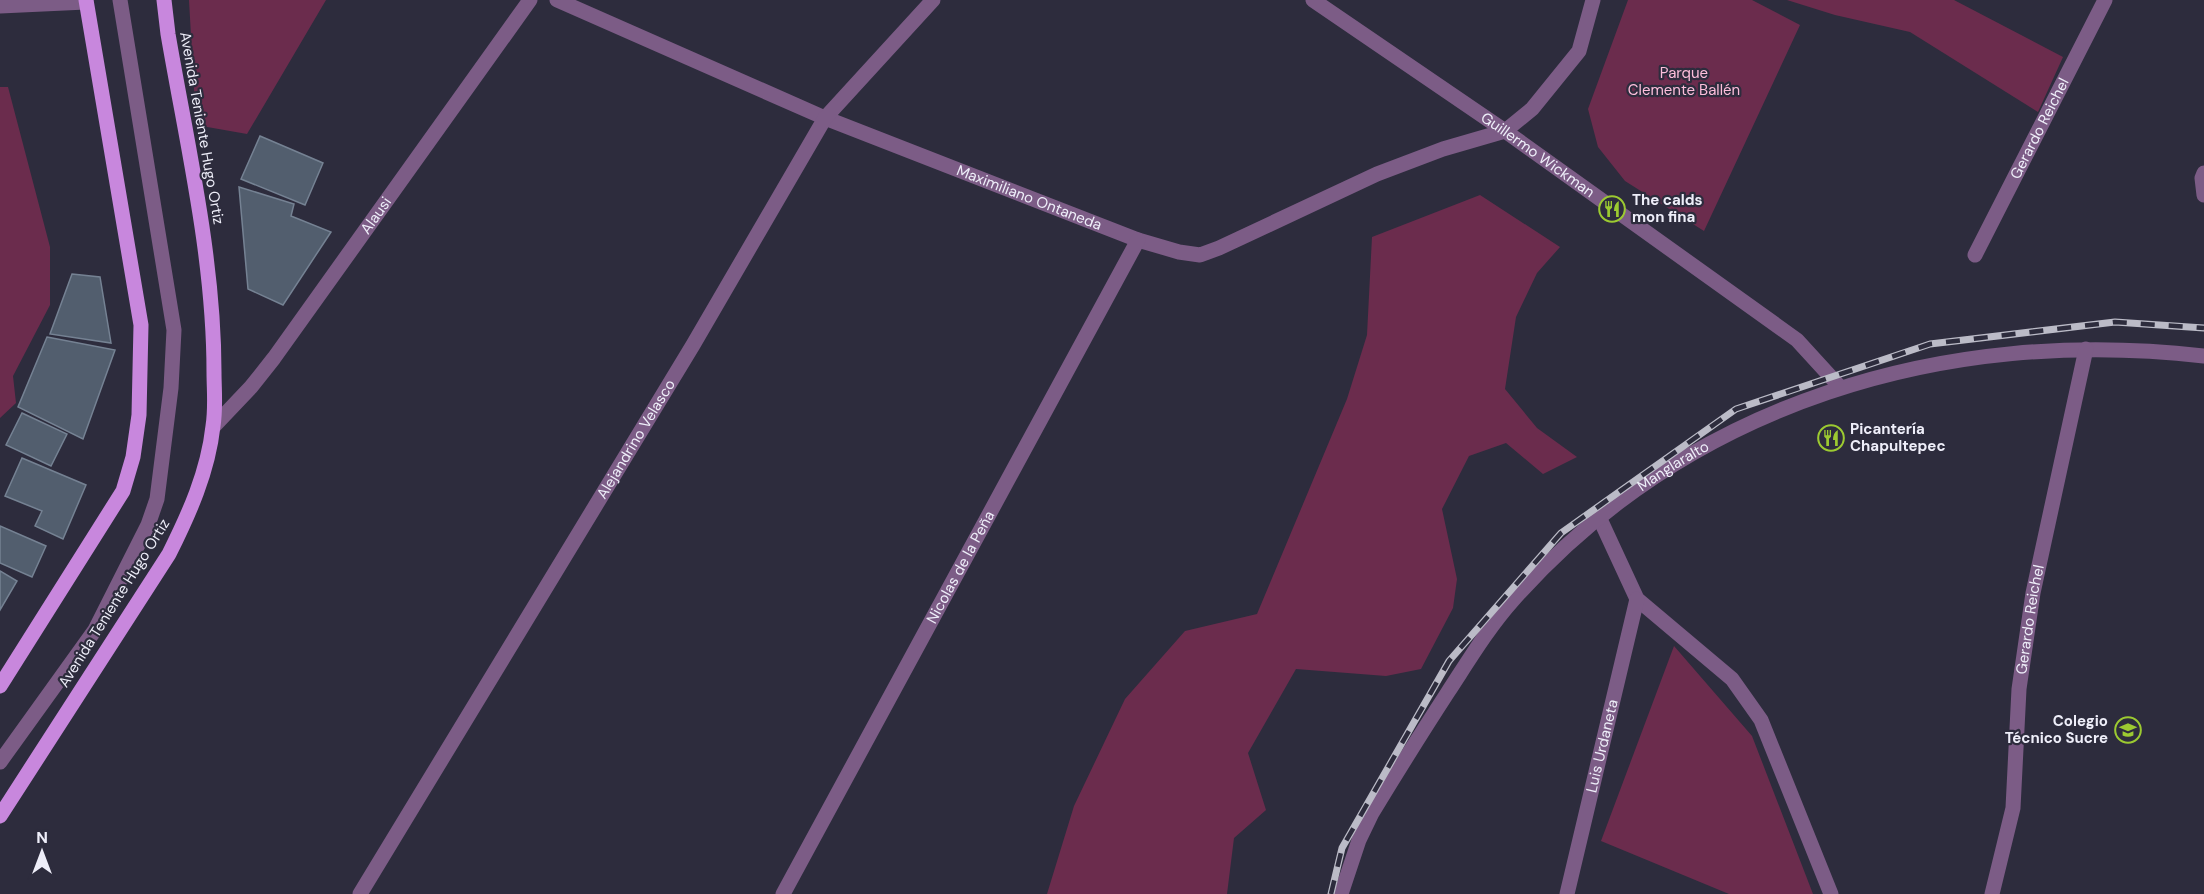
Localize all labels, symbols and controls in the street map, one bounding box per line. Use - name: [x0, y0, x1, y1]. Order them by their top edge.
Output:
- street label: Avenida Teniente Hugo Ortiz: [175, 30, 229, 226]
- park label: Parque Clemente Ballén: [1628, 63, 1740, 100]
- street label: Gerardo Reichel: [2005, 75, 2074, 182]
- street label: Guillermo Wickman: [1477, 108, 1599, 202]
- street label: Maximiliano Ontaneda: [954, 160, 1105, 235]
- place label: The calds mon fina: [1632, 190, 1703, 227]
- street label: Alausi: [356, 193, 396, 238]
- restaurant icon: The calds mon fina: [1597, 194, 1627, 224]
- street label: Alejandrino Velasco: [592, 375, 680, 503]
- place label: Picantería Chapultepec: [1850, 419, 1946, 456]
- restaurant icon: Picantería Chapultepec: [1816, 423, 1846, 453]
- street label: Manglaralto: [1633, 436, 1713, 496]
- street label: Nicolas de la Peña: [922, 507, 999, 627]
- street label: Avenida Teniente Hugo Ortiz: [54, 515, 174, 691]
- street label: Gerardo Reichel: [2011, 563, 2049, 676]
- street label: Luis Urdaneta: [1581, 697, 1623, 795]
- place label: Colegio Técnico Sucre: [2005, 711, 2108, 748]
- school or university icon: Colegio Técnico Sucre: [2113, 715, 2143, 745]
- north arrow: [12, 822, 72, 882]
- text: N: [36, 827, 48, 848]

